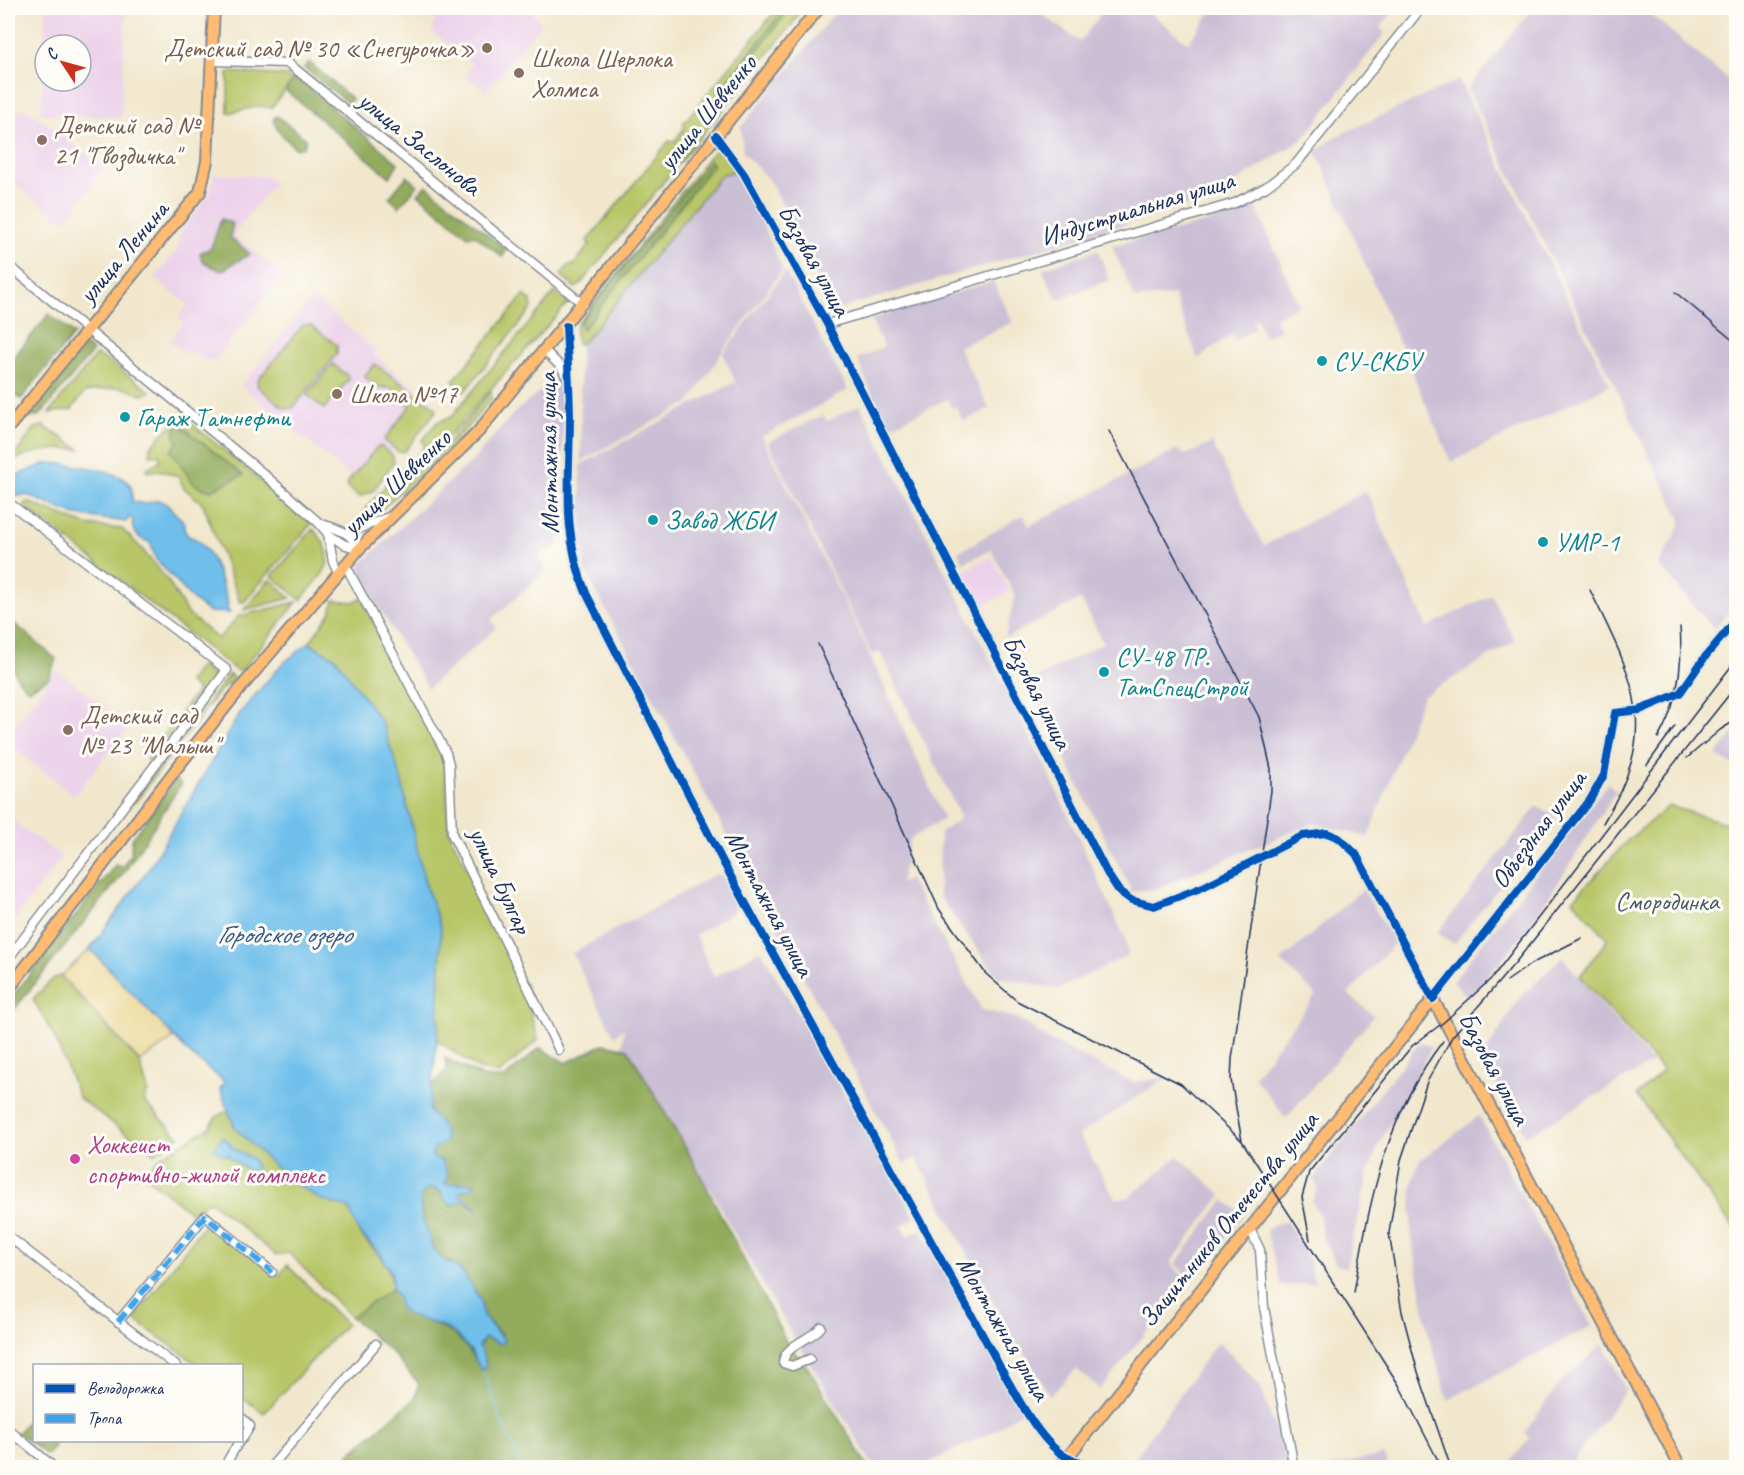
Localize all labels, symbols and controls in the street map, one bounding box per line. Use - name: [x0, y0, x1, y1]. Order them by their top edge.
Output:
- place label: Детский сад № 30 «Снегурочка»: [164, 32, 475, 65]
- north arrow: [33, 33, 93, 93]
- marker: Детский сад № 30 «Снегурочка»: [480, 41, 494, 55]
- place label: Школа Шерлока Холмса: [531, 42, 674, 105]
- text: С: [41, 44, 63, 64]
- street label: улица Шевченко: [650, 47, 765, 178]
- marker: Школа Шерлока Холмса: [512, 66, 526, 80]
- street label: улица Заслонова: [350, 83, 489, 204]
- place label: Детский сад № 21 "Гвоздичка": [54, 109, 202, 172]
- marker: Детский сад № 21 "Гвоздичка": [35, 133, 49, 147]
- street label: Индустриальная улица: [1037, 163, 1239, 254]
- street label: улица Ленина: [70, 193, 177, 312]
- street label: Базовая улица: [769, 198, 860, 324]
- place label: СУ-СКБУ: [1334, 345, 1424, 378]
- marker: СУ-СКБУ: [1315, 354, 1329, 368]
- street label: Монтажная улица: [531, 370, 566, 534]
- place label: Школа №17: [349, 378, 459, 411]
- marker: Школа №17: [330, 387, 344, 401]
- place label: Гараж Татнефти: [137, 401, 292, 434]
- marker: Гараж Татнефти: [118, 410, 132, 424]
- street label: улица Шевченко: [333, 421, 459, 544]
- place label: Завод ЖБИ: [665, 504, 778, 537]
- marker: Завод ЖБИ: [646, 513, 660, 527]
- place label: УМР-1: [1555, 526, 1621, 559]
- marker: УМР-1: [1536, 535, 1550, 549]
- street label: Базовая улица: [994, 630, 1081, 757]
- place label: СУ-48 ТР. ТатСпецСтрой: [1116, 641, 1250, 704]
- marker: СУ-48 ТР. ТатСпецСтрой: [1097, 665, 1111, 679]
- place label: Детский сад № 23 "Малыш": [80, 699, 224, 762]
- marker: Детский сад № 23 "Малыш": [61, 723, 75, 737]
- street label: Объездная улица: [1483, 762, 1596, 895]
- street label: улица Булгар: [461, 820, 541, 941]
- street label: Монтажная улица: [717, 824, 823, 984]
- park label: Смородинка: [1615, 885, 1720, 918]
- water label: Городское озеро: [217, 917, 355, 951]
- street label: Базовая улица: [1450, 1006, 1539, 1132]
- street label: Защитников Отечества улица: [1131, 1103, 1327, 1334]
- place label: Хоккеист спортивно-жилой комплекс: [87, 1128, 327, 1191]
- marker: Хоккеист спортивно-жилой комплекс: [68, 1152, 82, 1166]
- street label: Монтажная улица: [949, 1250, 1059, 1408]
- legend: [33, 1364, 243, 1442]
- text: Велодорожка: [87, 1377, 165, 1399]
- text: Тропа: [87, 1407, 123, 1429]

